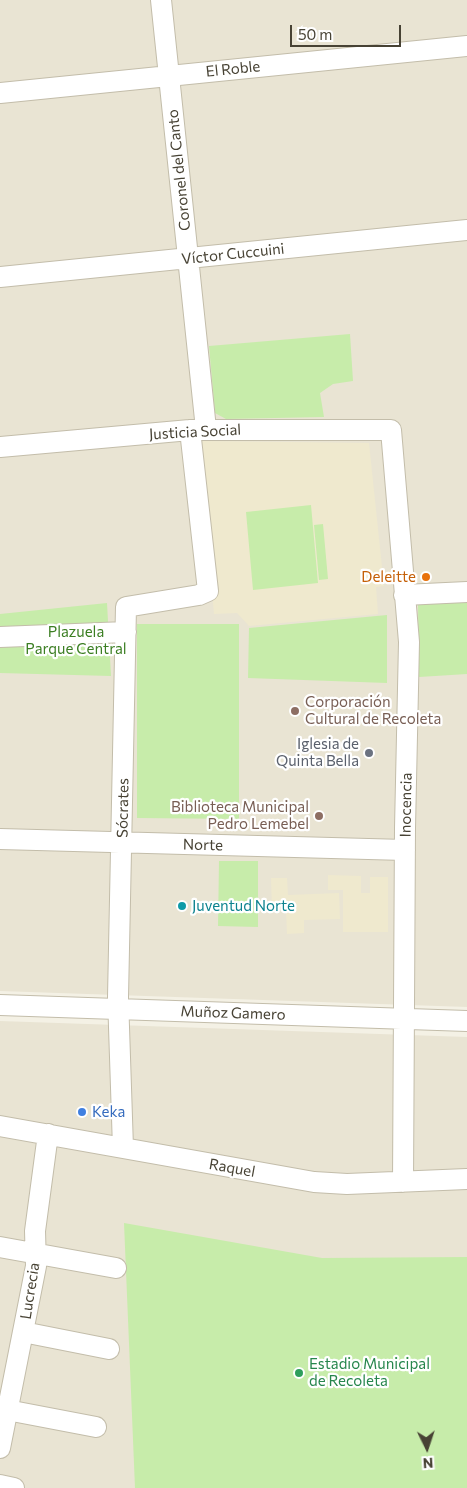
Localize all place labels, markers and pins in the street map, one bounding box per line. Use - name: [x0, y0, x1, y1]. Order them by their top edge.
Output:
- place label: Deleitte: [361, 568, 416, 586]
- marker: Deleitte: [420, 571, 432, 583]
- place label: Corporación Cultural de Recoleta: [305, 693, 441, 728]
- marker: Corporación Cultural de Recoleta: [289, 705, 301, 717]
- place label: Iglesia de Quinta Bella: [276, 735, 359, 770]
- marker: Iglesia de Quinta Bella: [363, 747, 375, 759]
- place label: Biblioteca Municipal Pedro Lemebel: [171, 798, 309, 833]
- marker: Biblioteca Municipal Pedro Lemebel: [313, 810, 325, 822]
- place label: Juventud Norte: [192, 897, 295, 915]
- marker: Juventud Norte: [176, 900, 188, 912]
- place label: Keka: [92, 1103, 125, 1121]
- marker: Keka: [76, 1106, 88, 1118]
- place label: Estadio Municipal de Recoleta: [309, 1355, 430, 1390]
- marker: Estadio Municipal de Recoleta: [293, 1367, 305, 1379]

